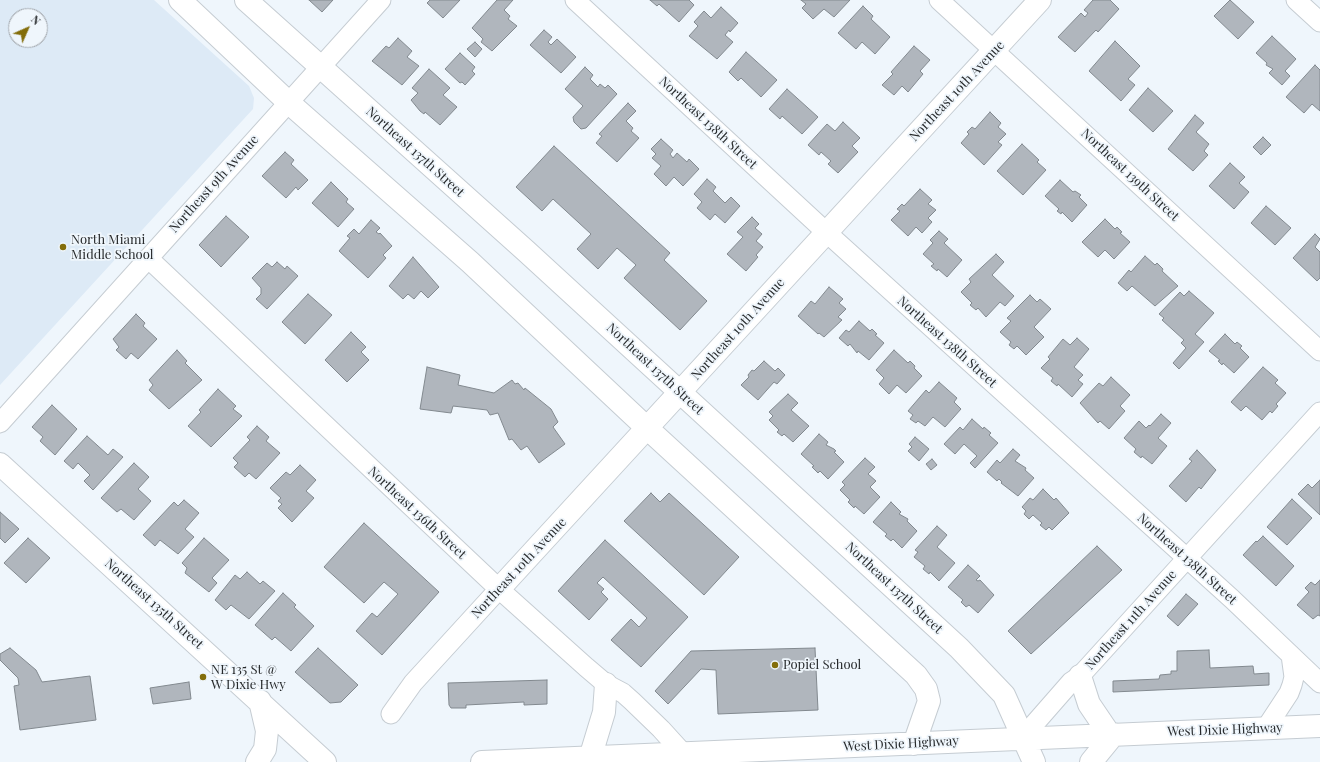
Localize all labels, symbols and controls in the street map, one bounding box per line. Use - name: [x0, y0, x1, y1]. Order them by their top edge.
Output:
- north arrow: [8, 8, 48, 48]
- text: N: [28, 12, 44, 28]
- street label: Northeast 10th Avenue: [906, 37, 1008, 145]
- street label: Northeast 138th Street: [656, 74, 760, 172]
- street label: Northeast 137th Street: [363, 104, 467, 200]
- street label: Northeast 139th Street: [1078, 126, 1182, 224]
- street label: Northeast 9th Avenue: [166, 132, 262, 236]
- place label: North Miami Middle School: [71, 232, 153, 263]
- marker: North Miami Middle School: [58, 242, 68, 252]
- street label: Northeast 10th Avenue: [688, 275, 788, 383]
- street label: Northeast 138th Street: [894, 293, 1000, 391]
- street label: Northeast 137th Street: [603, 320, 707, 418]
- street label: Northeast 136th Street: [365, 464, 469, 562]
- street label: Northeast 138th Street: [1134, 510, 1240, 608]
- street label: Northeast 10th Avenue: [468, 514, 570, 622]
- street label: Northeast 137th Street: [842, 539, 946, 637]
- street label: Northeast 135th Street: [102, 556, 206, 652]
- street label: Northeast 11th Avenue: [1082, 567, 1180, 673]
- place label: Popiel School: [783, 657, 861, 673]
- marker: Popiel School: [770, 660, 780, 670]
- place label: NE 135 St @ W Dixie Hwy: [211, 662, 286, 693]
- marker: NE 135 St @ W Dixie Hwy: [198, 672, 208, 682]
- street label: West Dixie Highway: [1167, 720, 1283, 740]
- street label: West Dixie Highway: [843, 733, 959, 755]

